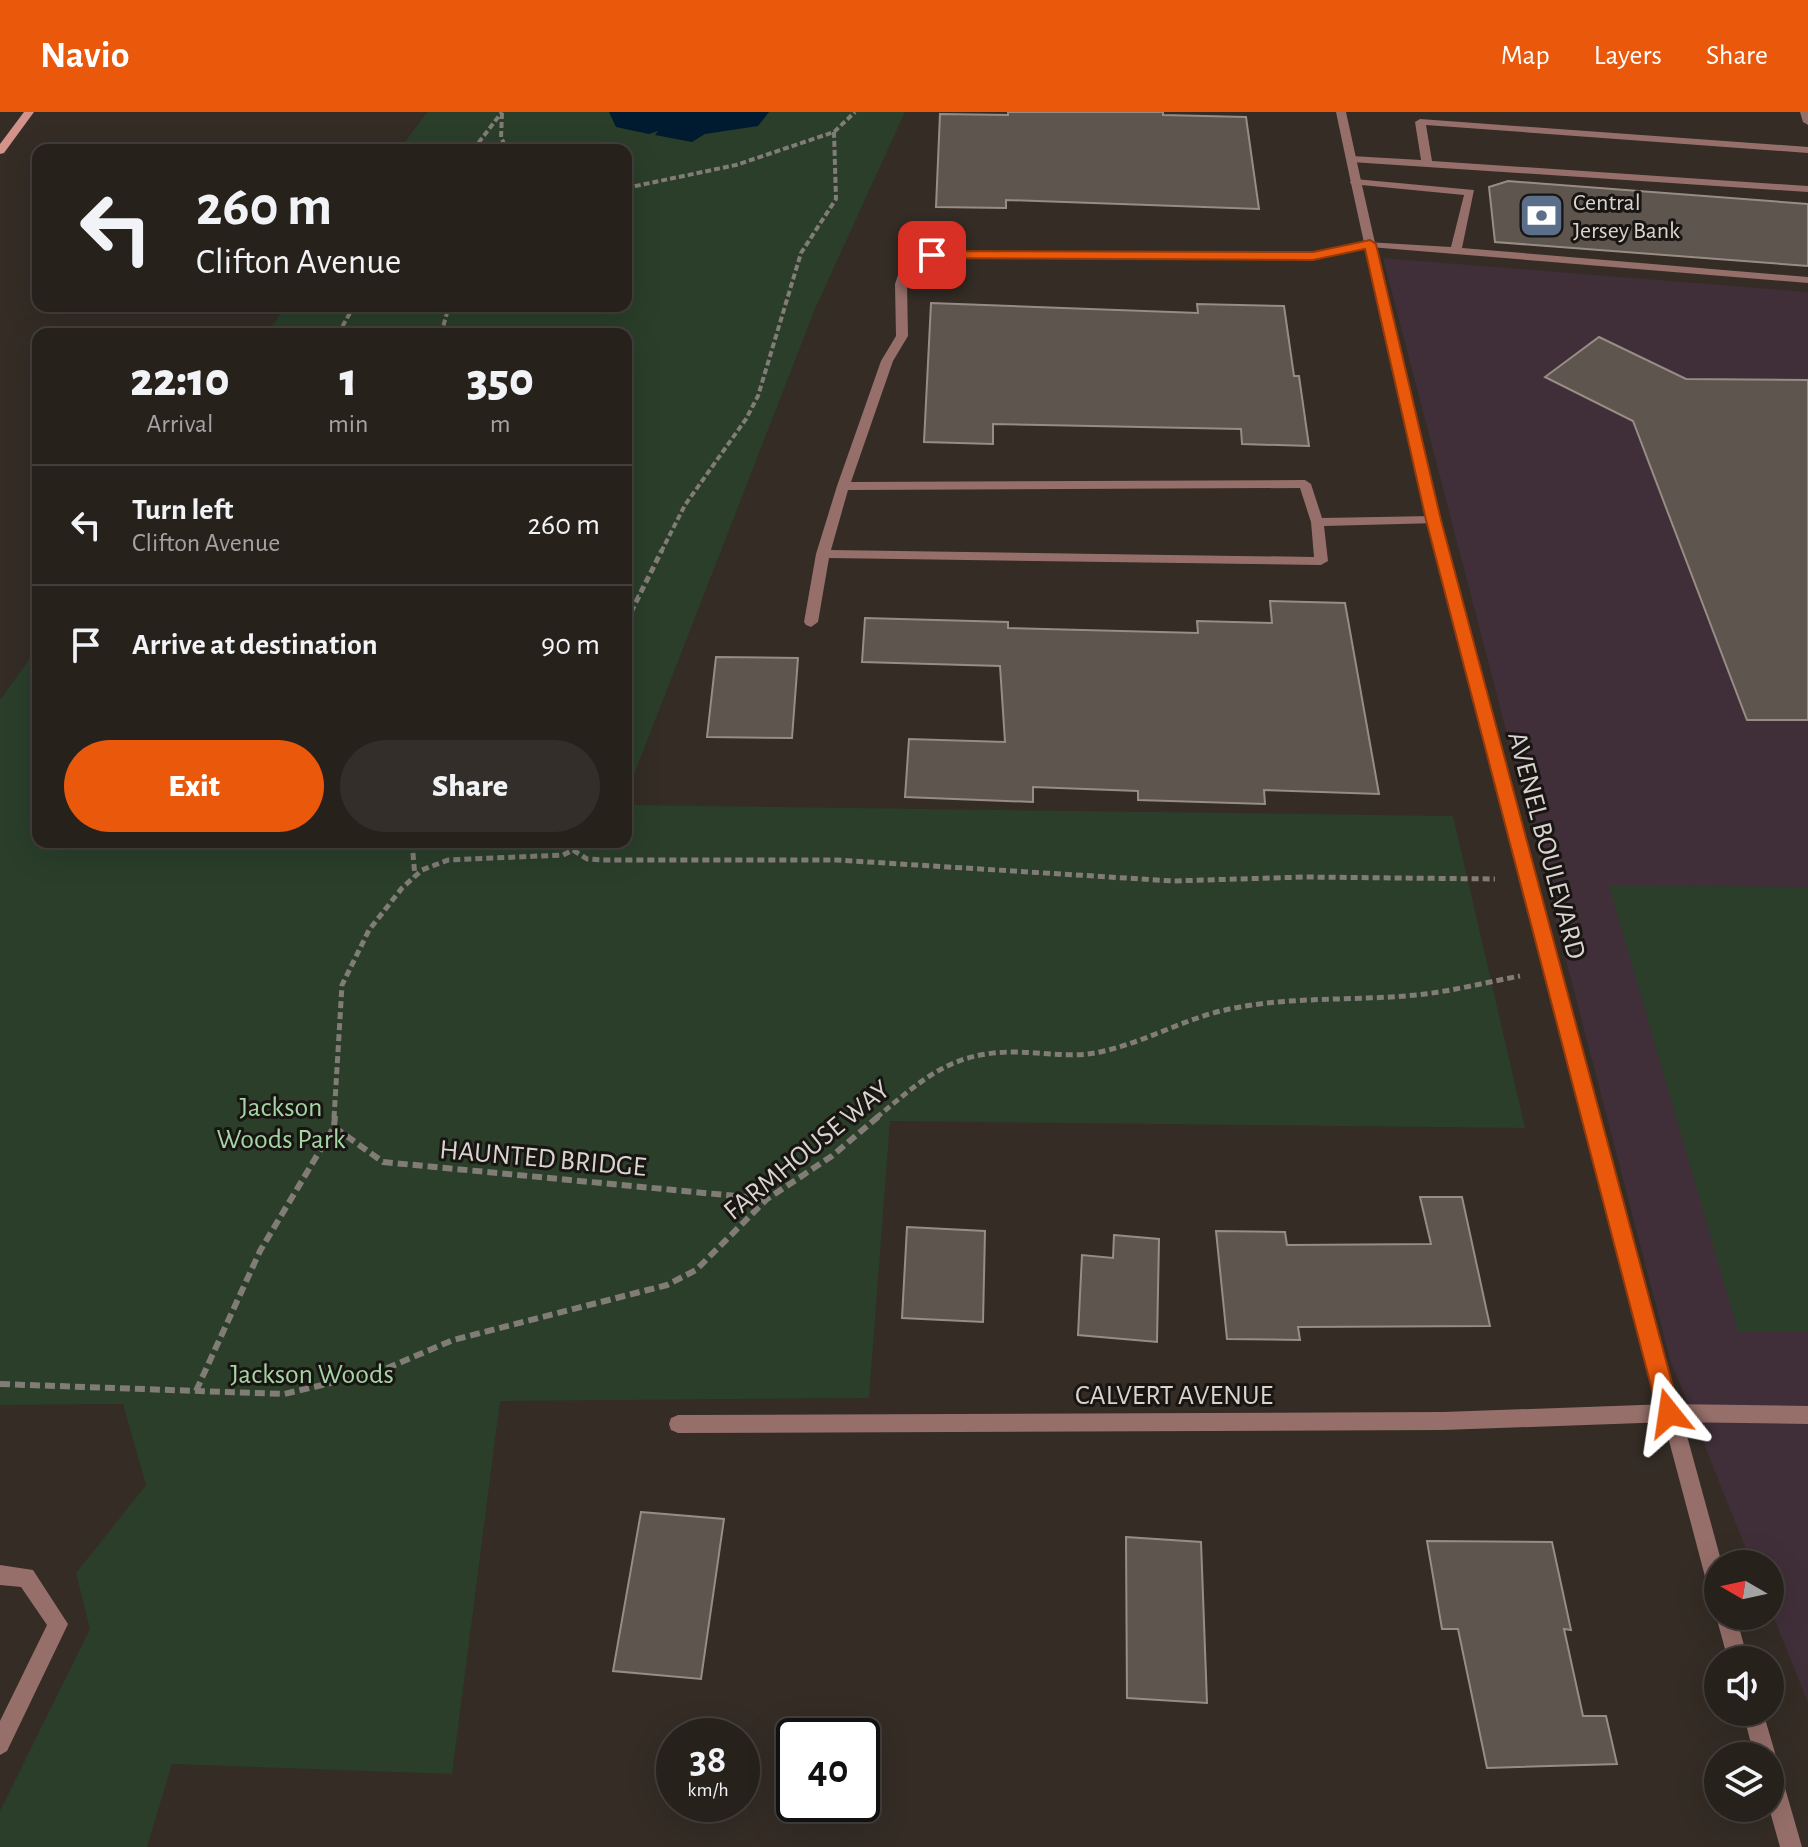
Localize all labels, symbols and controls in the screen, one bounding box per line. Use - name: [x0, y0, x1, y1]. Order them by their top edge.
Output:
- text: Navio: [40, 37, 129, 75]
- text: Map: [1501, 42, 1550, 70]
- text: Layers: [1594, 42, 1662, 70]
- text: Share: [1706, 42, 1768, 70]
- icon: left: [64, 176, 168, 280]
- text: 260 m: [196, 179, 332, 235]
- place label: Central Jersey Bank: [1573, 191, 1680, 243]
- bank icon: Central Jersey Bank: [1518, 192, 1566, 240]
- pin: [898, 221, 966, 289]
- icon: arrive: [910, 233, 954, 277]
- text: Clifton Avenue: [196, 244, 401, 280]
- text: 22:10: [130, 357, 230, 405]
- text: 1: [339, 357, 357, 405]
- text: 350: [467, 357, 534, 405]
- text: Arrival: [147, 411, 213, 437]
- text: min: [328, 411, 368, 437]
- text: m: [490, 411, 511, 437]
- text: Turn left: [132, 495, 233, 525]
- icon: left: [64, 503, 108, 547]
- text: 260 m: [527, 510, 600, 540]
- text: Clifton Avenue: [132, 530, 280, 556]
- icon: arrive: [64, 623, 108, 667]
- text: Arrive at destination: [132, 630, 378, 660]
- text: 90 m: [541, 630, 600, 660]
- street label: AVENEL BOULEVARD: [1502, 729, 1590, 962]
- button: Exit: [64, 740, 324, 832]
- button: Share: [340, 740, 600, 832]
- street label: FARMHOUSE WAY: [719, 1075, 896, 1226]
- park label: Jackson Woods Park: [216, 1094, 346, 1154]
- street label: HAUNTED BRIDGE: [438, 1136, 647, 1182]
- park label: Jackson Woods: [230, 1361, 394, 1389]
- position arrow: [1627, 1371, 1711, 1455]
- street label: CALVERT AVENUE: [1075, 1382, 1273, 1410]
- north arrow: [1704, 1550, 1784, 1630]
- map controls: [1704, 1550, 1784, 1822]
- button: sound: [1704, 1646, 1784, 1726]
- speed limit sign: 40: [776, 1718, 880, 1822]
- text: 38: [690, 1740, 726, 1780]
- button: layers: [1704, 1742, 1784, 1822]
- text: km/h: [687, 1780, 729, 1800]

